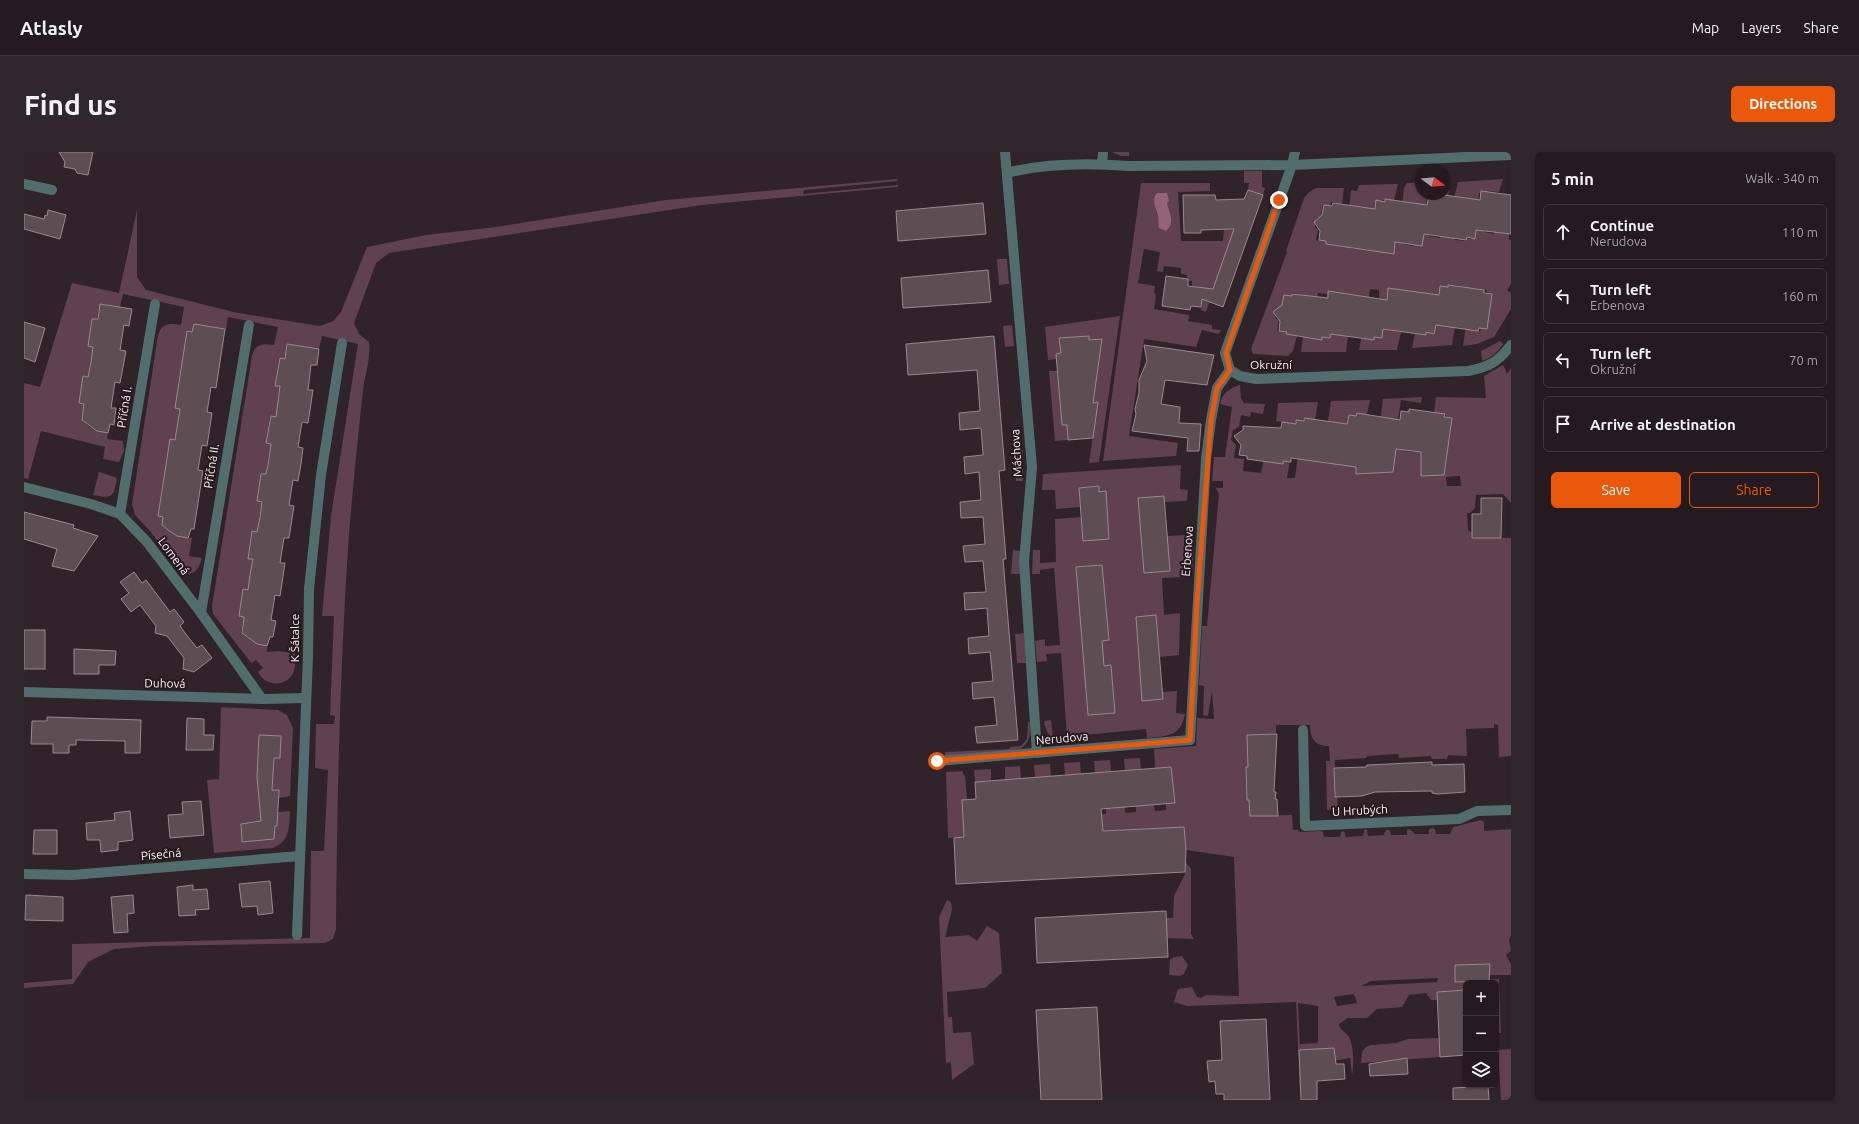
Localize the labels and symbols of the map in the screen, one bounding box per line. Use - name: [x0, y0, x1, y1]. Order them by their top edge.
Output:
- north arrow: [1415, 164, 1451, 200]
- route end: [1270, 191, 1288, 209]
- street label: Okružní: [1250, 358, 1293, 371]
- street label: Příčná I.: [114, 385, 134, 429]
- street label: Máchova: [1008, 429, 1024, 477]
- street label: Příčná II.: [201, 443, 221, 489]
- street label: Erbenova: [1179, 525, 1195, 577]
- street label: Lomená: [156, 535, 192, 577]
- street label: K Šátalce: [288, 614, 301, 662]
- street label: Duhová: [144, 676, 186, 690]
- street label: Nerudova: [1035, 729, 1089, 747]
- route start: [928, 752, 946, 770]
- street label: U Hrubých: [1332, 802, 1388, 818]
- street label: Písečná: [140, 846, 182, 862]

